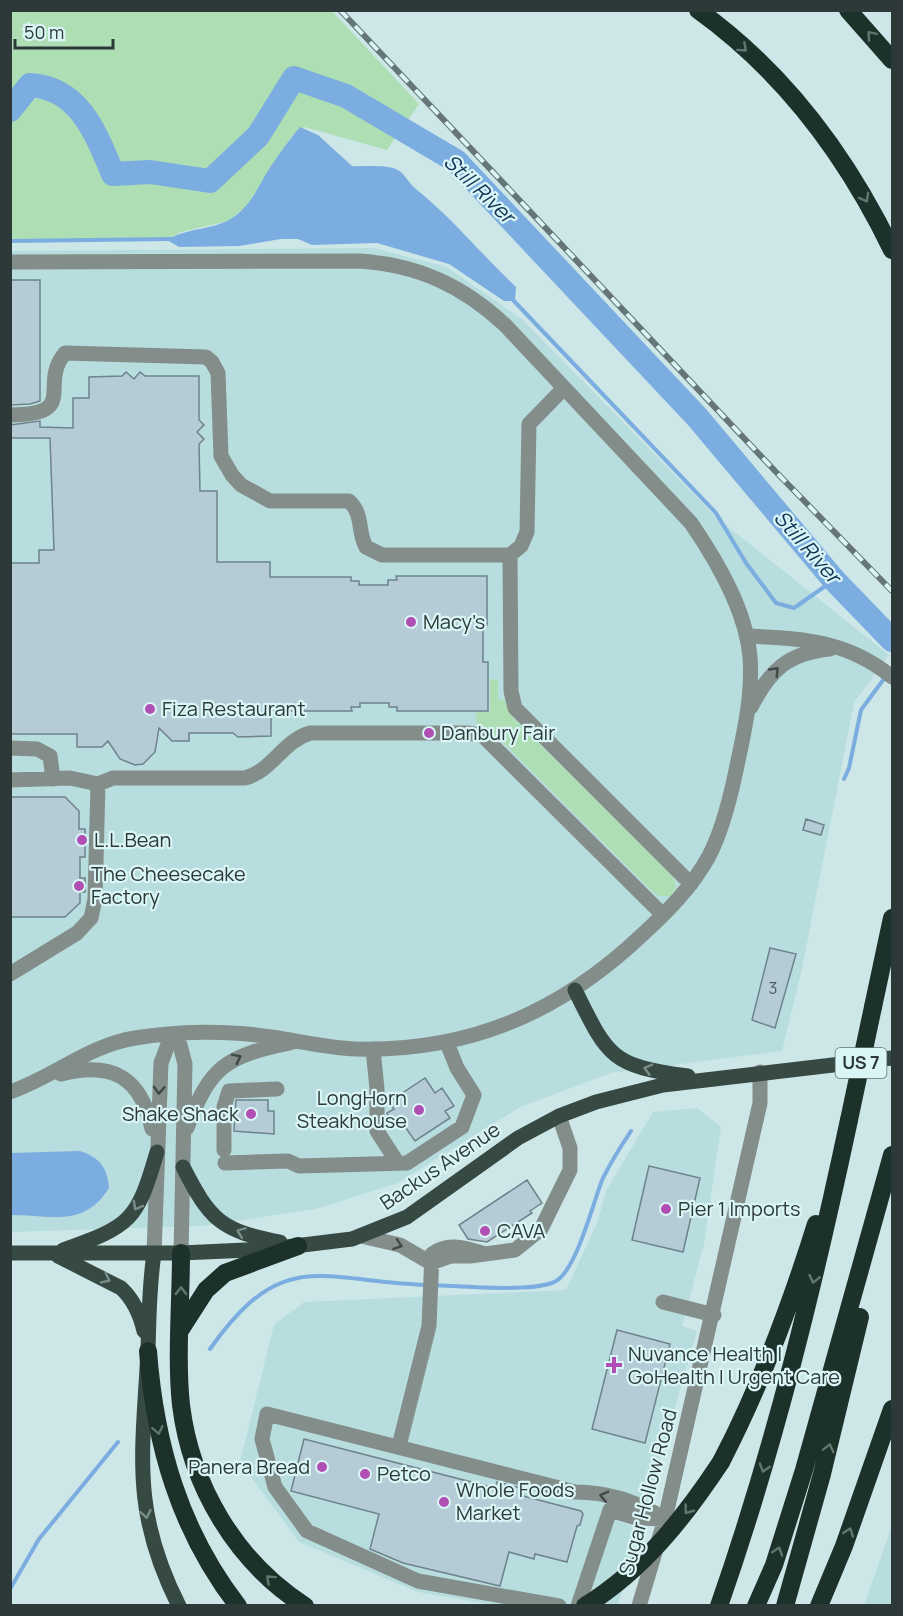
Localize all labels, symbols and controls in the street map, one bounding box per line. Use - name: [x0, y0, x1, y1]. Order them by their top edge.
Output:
- scale bar: [15, 12, 112, 50]
- text: 50 m: [24, 20, 64, 44]
- one-way arrow: [867, 31, 878, 42]
- one-way arrow: [736, 41, 747, 52]
- water label: Still River: [438, 147, 523, 231]
- one-way arrow: [858, 192, 869, 202]
- water label: Still River: [768, 504, 849, 591]
- place label: Macy's: [423, 608, 485, 635]
- marker: Macy's: [404, 615, 418, 629]
- one-way arrow: [768, 668, 779, 679]
- place label: Fiza Restaurant: [162, 695, 305, 722]
- marker: Fiza Restaurant: [143, 702, 157, 716]
- place label: Danbury Fair: [441, 719, 555, 746]
- marker: Danbury Fair: [422, 726, 436, 740]
- place label: L.L.Bean: [94, 826, 171, 853]
- marker: L.L.Bean: [75, 833, 89, 847]
- place label: The Cheesecake Factory: [91, 860, 246, 910]
- marker: The Cheesecake Factory: [72, 879, 86, 893]
- house number: 3: [769, 977, 777, 999]
- road number: US 7: [836, 1048, 886, 1078]
- one-way arrow: [231, 1054, 241, 1065]
- one-way arrow: [643, 1064, 653, 1077]
- place label: LongHorn Steakhouse: [297, 1084, 407, 1134]
- one-way arrow: [153, 1085, 166, 1094]
- place label: Shake Shack: [122, 1100, 240, 1127]
- marker: LongHorn Steakhouse: [412, 1103, 426, 1117]
- marker: Shake Shack: [244, 1107, 258, 1121]
- street label: Backus Avenue: [374, 1115, 505, 1216]
- place label: Pier 1 Imports: [678, 1195, 800, 1222]
- one-way arrow: [133, 1200, 144, 1211]
- marker: Pier 1 Imports: [659, 1202, 673, 1216]
- place label: CAVA: [497, 1217, 546, 1244]
- marker: CAVA: [478, 1224, 492, 1238]
- one-way arrow: [236, 1227, 247, 1240]
- one-way arrow: [392, 1238, 403, 1250]
- one-way arrow: [100, 1272, 110, 1283]
- one-way arrow: [809, 1274, 822, 1284]
- one-way arrow: [175, 1287, 187, 1296]
- place label: Nuvance Health | GoHealth | Urgent Care: [628, 1340, 840, 1390]
- marker: Nuvance Health | GoHealth | Urgent Care: [605, 1356, 623, 1374]
- street label: Sugar Hollow Road: [612, 1406, 683, 1578]
- one-way arrow: [151, 1425, 164, 1435]
- one-way arrow: [821, 1443, 834, 1453]
- place label: Panera Bread: [188, 1453, 310, 1480]
- marker: Panera Bread: [315, 1460, 329, 1474]
- place label: Petco: [377, 1460, 431, 1487]
- one-way arrow: [759, 1462, 771, 1473]
- marker: Petco: [358, 1467, 372, 1481]
- place label: Whole Foods Market: [456, 1476, 575, 1526]
- one-way arrow: [600, 1490, 610, 1503]
- marker: Whole Foods Market: [437, 1495, 451, 1509]
- one-way arrow: [684, 1504, 695, 1515]
- one-way arrow: [140, 1510, 152, 1519]
- one-way arrow: [842, 1527, 855, 1538]
- one-way arrow: [771, 1546, 784, 1557]
- one-way arrow: [266, 1575, 277, 1586]

